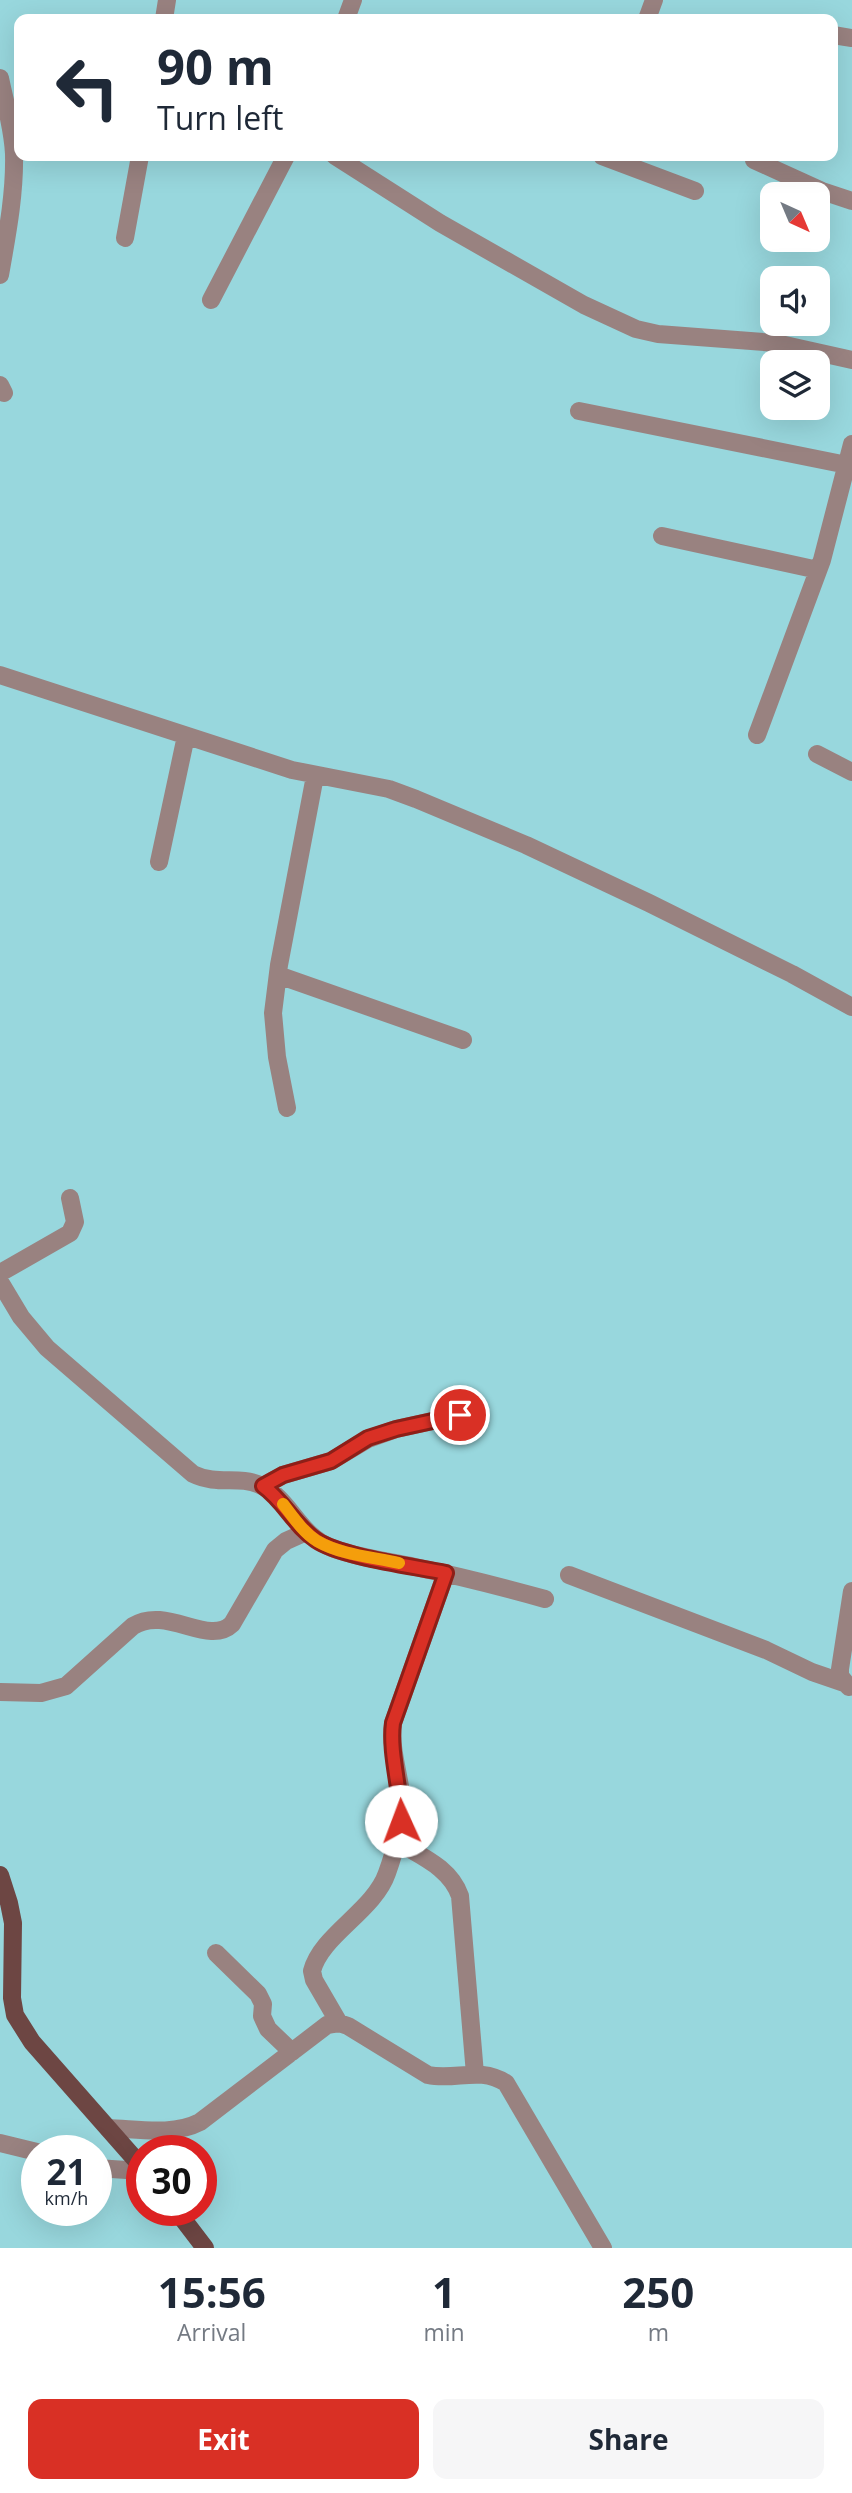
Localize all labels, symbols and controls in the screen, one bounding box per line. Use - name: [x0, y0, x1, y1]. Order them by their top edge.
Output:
- text: 90 m: [157, 33, 274, 99]
- icon: left: [42, 42, 133, 133]
- text: Turn left: [157, 96, 283, 139]
- north arrow: [760, 182, 830, 252]
- map controls: [760, 182, 830, 420]
- button: sound: [760, 266, 830, 336]
- button: layers: [760, 350, 830, 420]
- pin: [430, 1385, 490, 1445]
- icon: arrive: [441, 1396, 479, 1434]
- position arrow: [364, 1784, 438, 1858]
- speed limit sign: 30: [126, 2135, 217, 2226]
- text: 21: [46, 2148, 87, 2195]
- text: km/h: [45, 2186, 88, 2210]
- text: 15:56: [158, 2263, 266, 2320]
- text: 1: [432, 2263, 456, 2320]
- text: 250: [622, 2263, 694, 2320]
- text: Arrival: [177, 2316, 246, 2348]
- text: min: [423, 2316, 465, 2348]
- text: m: [648, 2316, 669, 2348]
- button: Exit: [28, 2399, 419, 2479]
- button: Share: [433, 2399, 824, 2479]

